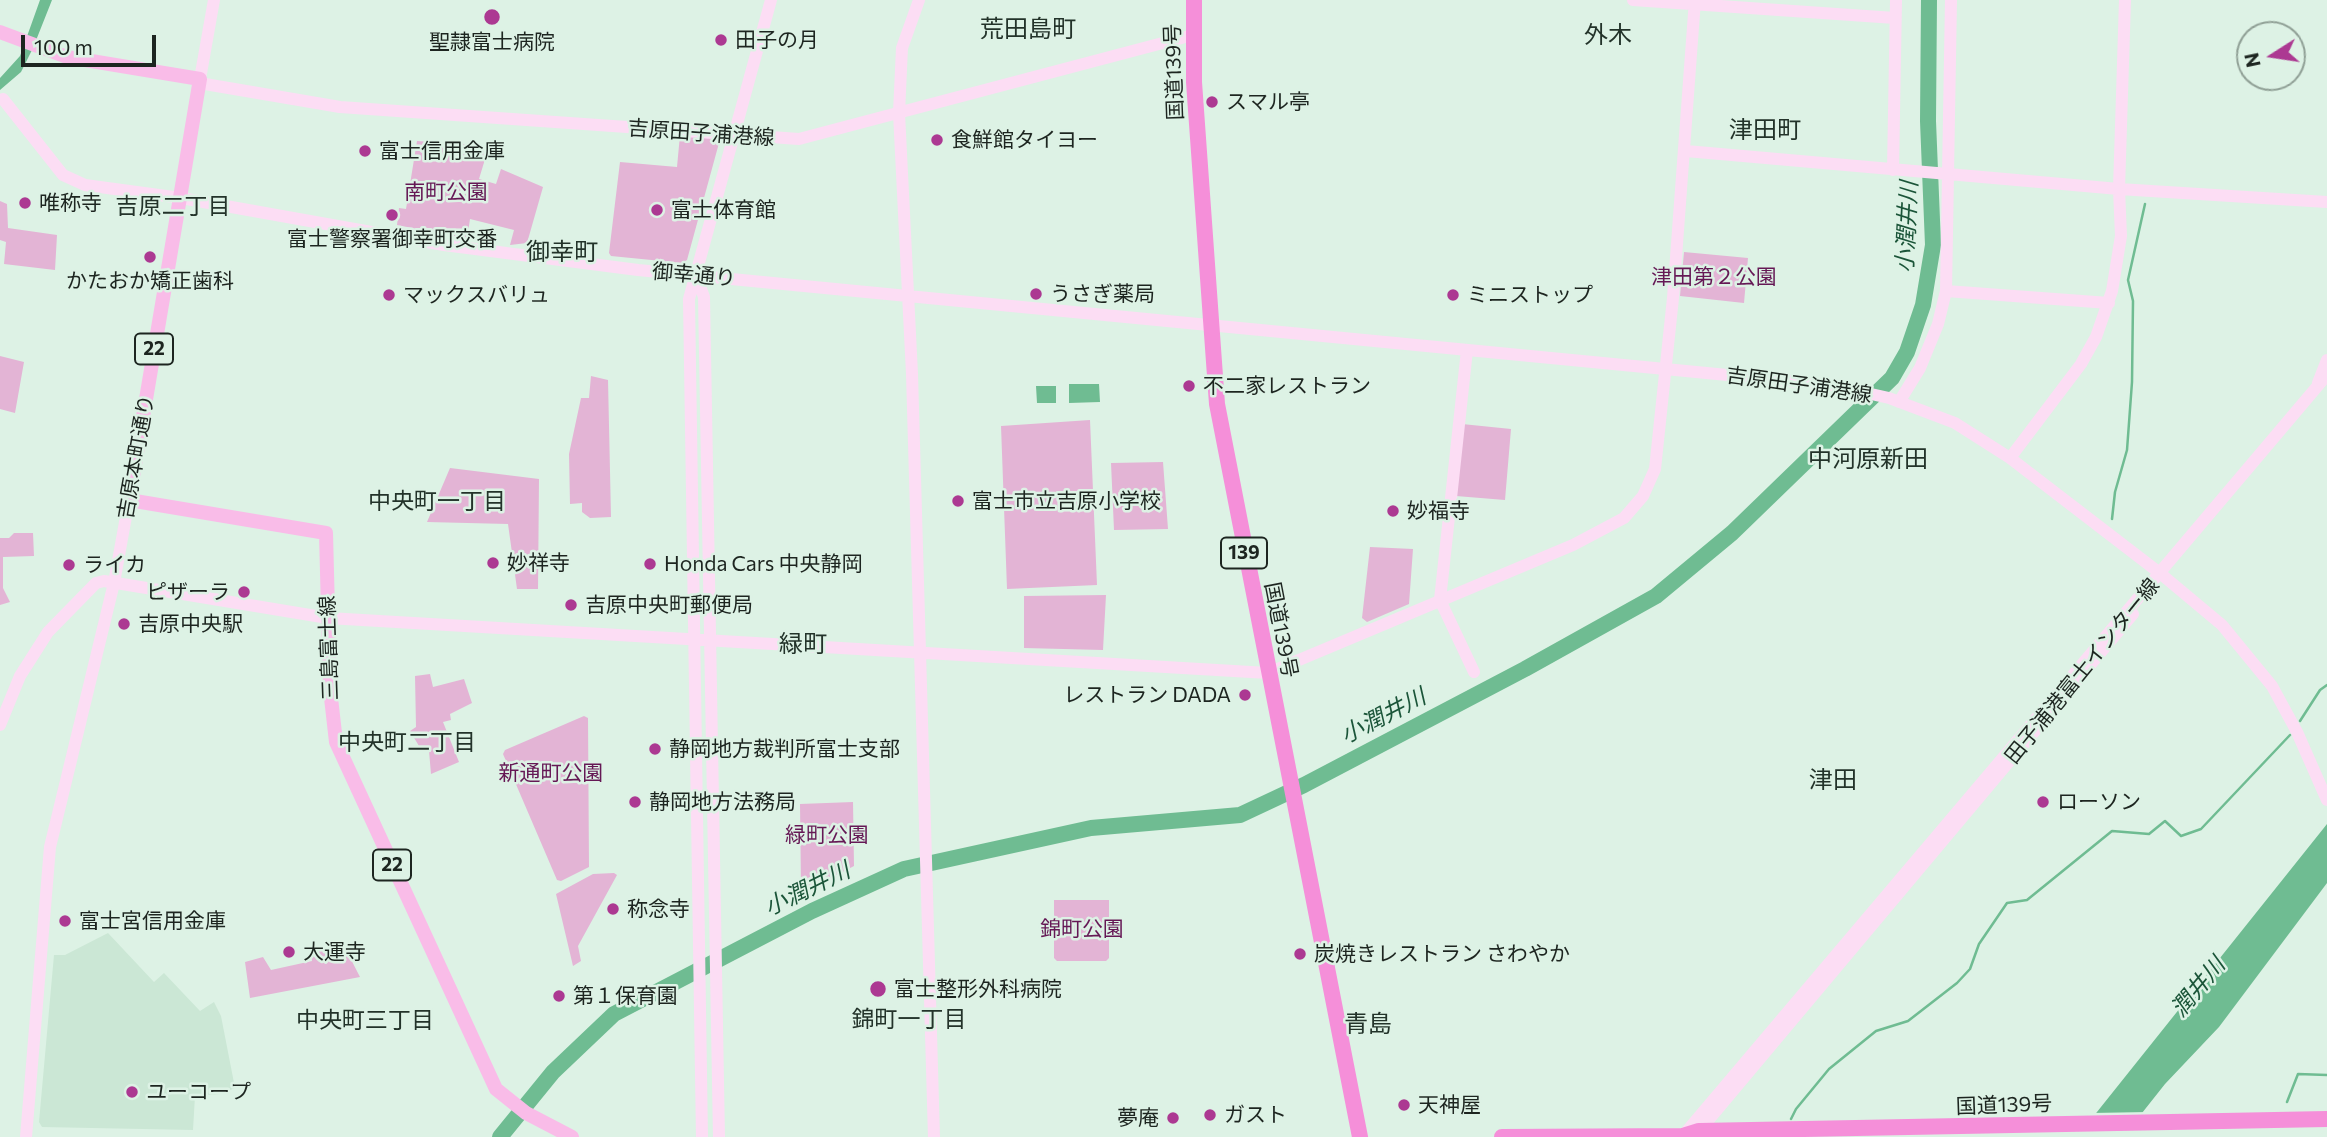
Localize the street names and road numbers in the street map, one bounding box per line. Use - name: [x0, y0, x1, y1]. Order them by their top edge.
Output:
- street label: 国道139号: [1160, 23, 1188, 121]
- street label: 吉原田子浦港線: [627, 115, 775, 151]
- street label: 御幸通り: [651, 259, 737, 291]
- road number: 22: [135, 334, 173, 364]
- street label: 吉原田子浦港線: [1724, 362, 1874, 408]
- street label: 吉原本町通り: [113, 393, 159, 521]
- road number: 139: [1221, 538, 1267, 568]
- street label: 田子浦港富士インター線: [2000, 573, 2164, 769]
- street label: 国道139号: [1259, 580, 1303, 680]
- street label: 三島富士線: [315, 595, 343, 701]
- road number: 22: [373, 850, 411, 880]
- street label: 国道139号: [1955, 1091, 2053, 1119]

